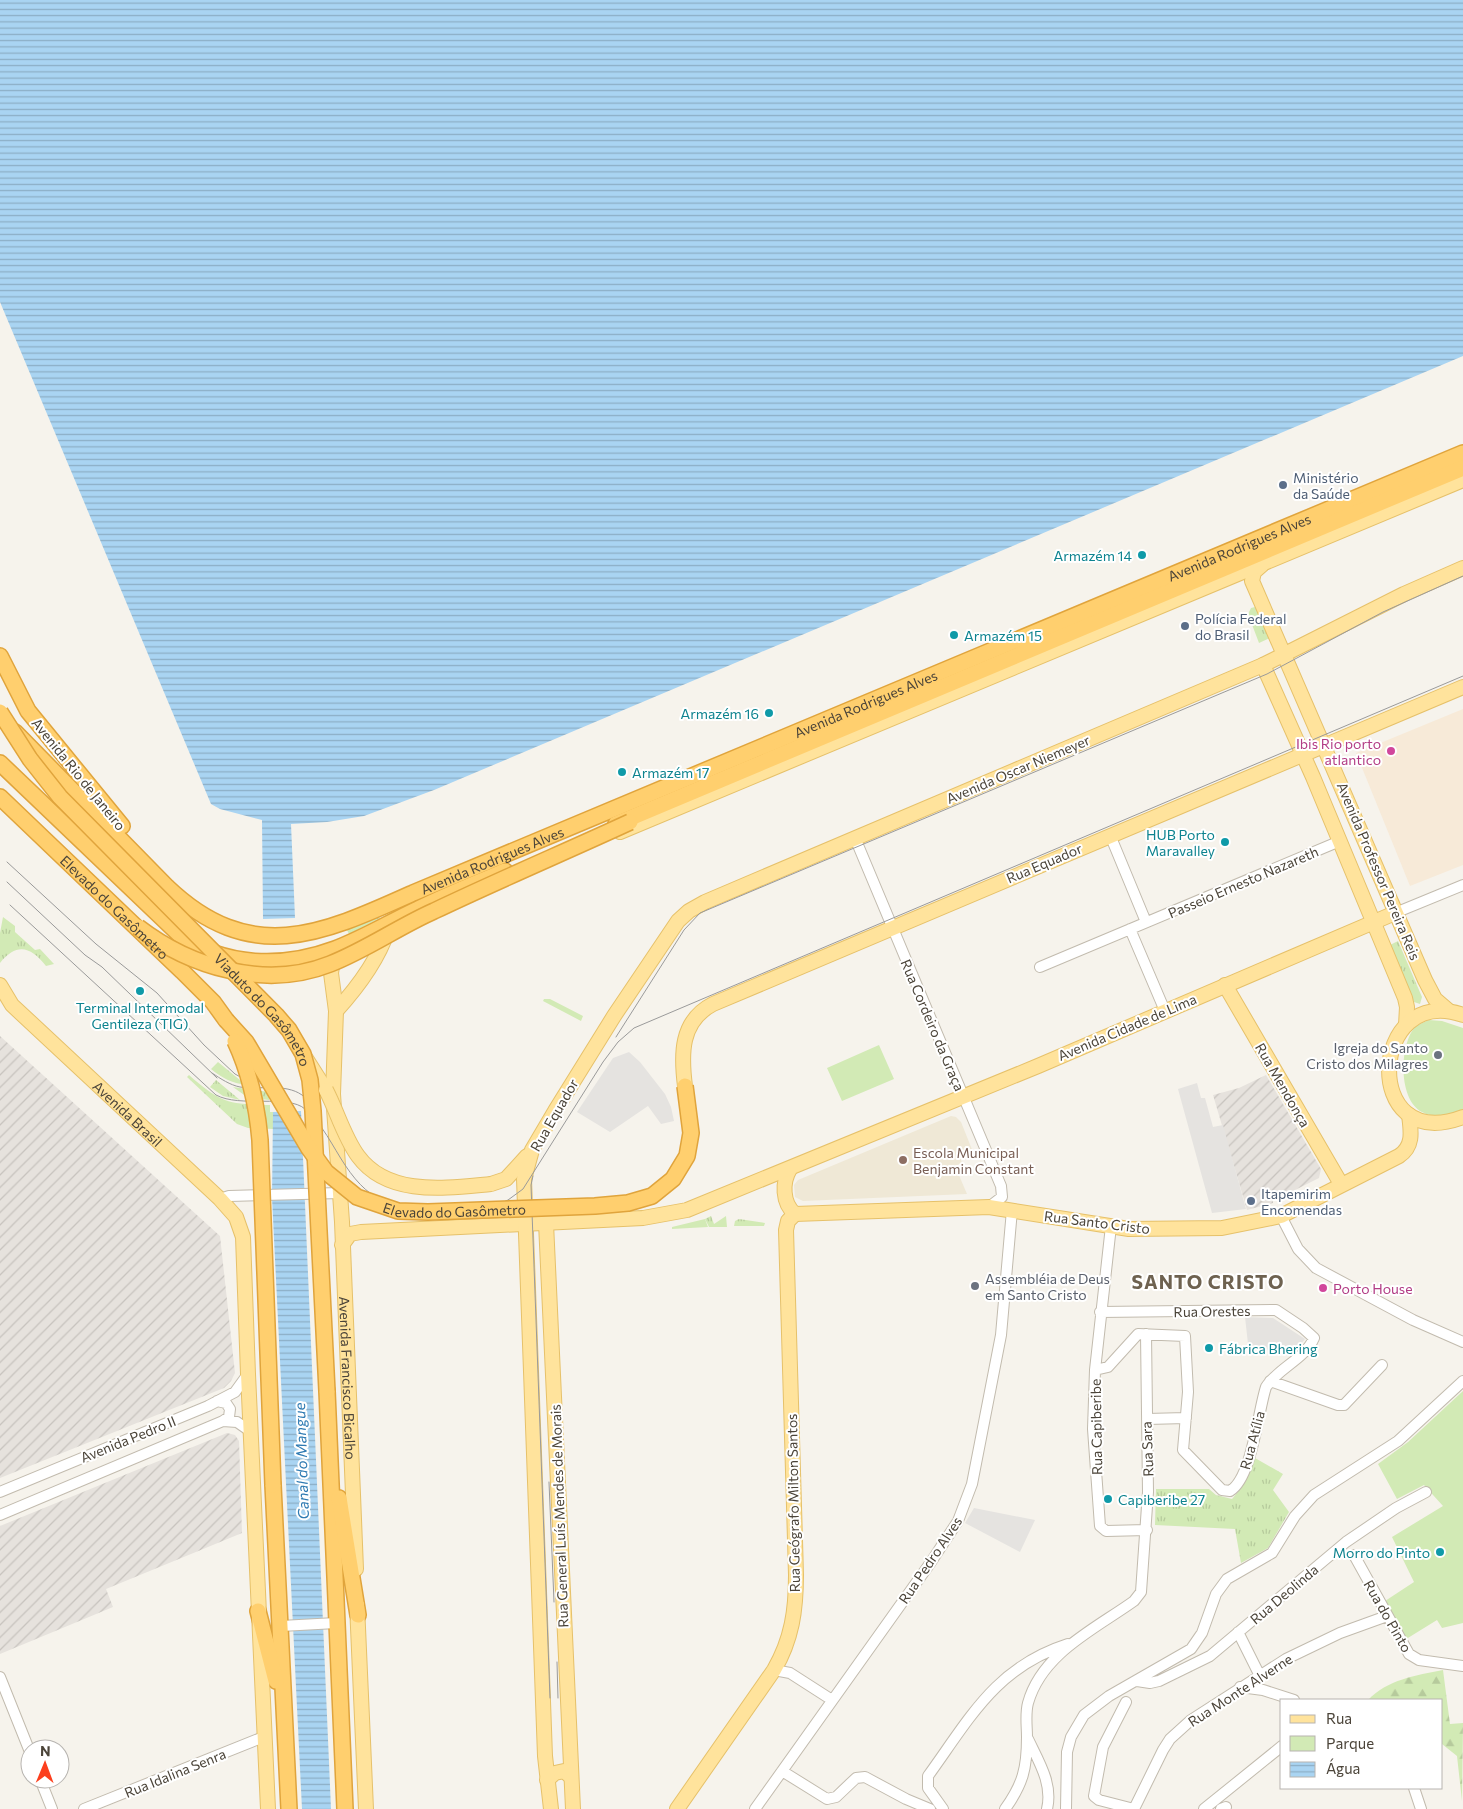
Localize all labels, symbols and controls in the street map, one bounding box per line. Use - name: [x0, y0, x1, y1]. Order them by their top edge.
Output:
- place label: Ministério da Saúde: [1293, 469, 1359, 502]
- marker: Ministério da Saúde: [1277, 479, 1289, 491]
- street label: Avenida Rodrigues Alves: [1165, 509, 1313, 584]
- place label: Armazém 14: [1054, 547, 1133, 564]
- marker: Armazém 14: [1136, 549, 1148, 561]
- place label: Polícia Federal do Brasil: [1195, 610, 1287, 643]
- marker: Polícia Federal do Brasil: [1179, 620, 1191, 632]
- place label: Armazém 15: [964, 627, 1042, 644]
- marker: Armazém 15: [948, 629, 960, 641]
- street label: Avenida Rodrigues Alves: [791, 666, 940, 741]
- place label: Armazém 16: [681, 705, 759, 722]
- marker: Armazém 16: [763, 707, 775, 719]
- street label: Avenida Rio de Janeiro: [29, 714, 129, 834]
- street label: Avenida Oscar Niemeyer: [944, 731, 1093, 807]
- place label: Ibis Rio porto atlantico: [1296, 735, 1381, 768]
- marker: Ibis Rio porto atlantico: [1385, 745, 1397, 757]
- place label: Armazém 17: [632, 764, 709, 781]
- marker: Armazém 17: [616, 766, 628, 778]
- street label: Avenida Professor Pereira Reis: [1334, 780, 1424, 962]
- street label: Avenida Rodrigues Alves: [418, 822, 566, 897]
- place label: HUB Porto Maravalley: [1146, 826, 1215, 859]
- marker: HUB Porto Maravalley: [1219, 836, 1231, 848]
- street label: Rua Equador: [1003, 839, 1085, 887]
- street label: Passeio Ernesto Nazareth: [1165, 843, 1321, 921]
- street label: Elevado do Gasômetro: [57, 851, 173, 962]
- street label: Viaduto do Gasômetro: [211, 949, 314, 1068]
- street label: Rua Cordeiro da Graça: [898, 957, 968, 1093]
- marker: Terminal Intermodal Gentileza (TIG): [134, 985, 146, 997]
- street label: Avenida Cidade de Lima: [1055, 990, 1199, 1064]
- place label: Terminal Intermodal Gentileza (TIG): [76, 999, 204, 1032]
- place label: Igreja do Santo Cristo dos Milagres: [1306, 1039, 1428, 1072]
- street label: Rua Mendonça: [1252, 1040, 1314, 1130]
- marker: Igreja do Santo Cristo dos Milagres: [1432, 1049, 1444, 1061]
- street label: Rua Equador: [526, 1075, 582, 1154]
- street label: Avenida Brasil: [90, 1077, 166, 1150]
- place label: Escola Municipal Benjamin Constant: [913, 1144, 1034, 1177]
- marker: Escola Municipal Benjamin Constant: [897, 1154, 909, 1166]
- place label: Itapemirim Encomendas: [1261, 1185, 1342, 1218]
- marker: Itapemirim Encomendas: [1245, 1195, 1257, 1207]
- street label: Elevado do Gasômetro: [381, 1198, 526, 1221]
- street label: Rua Santo Cristo: [1043, 1207, 1151, 1237]
- place label: Assembléia de Deus em Santo Cristo: [985, 1270, 1110, 1303]
- district label: SANTO CRISTO: [1132, 1270, 1284, 1293]
- marker: Assembléia de Deus em Santo Cristo: [969, 1280, 981, 1292]
- place label: Porto House: [1333, 1280, 1413, 1297]
- marker: Porto House: [1317, 1282, 1329, 1294]
- street label: Avenida Francisco Bicalho: [336, 1296, 360, 1460]
- street label: Rua Orestes: [1173, 1302, 1251, 1320]
- place label: Fábrica Bhering: [1219, 1340, 1318, 1357]
- marker: Fábrica Bhering: [1203, 1342, 1215, 1354]
- street label: Rua Capiberibe: [1087, 1379, 1105, 1475]
- water label: Canal do Mangue: [290, 1402, 312, 1520]
- street label: Rua General Luís Mendes de Morais: [547, 1404, 571, 1628]
- street label: Rua Atília: [1236, 1409, 1268, 1471]
- street label: Avenida Pedro II: [78, 1412, 178, 1466]
- street label: Rua Geógrafo Milton Santos: [783, 1413, 803, 1593]
- street label: Rua Sara: [1138, 1421, 1156, 1477]
- place label: Capiberibe 27: [1118, 1491, 1205, 1508]
- marker: Capiberibe 27: [1102, 1493, 1114, 1505]
- street label: Rua Pedro Alves: [895, 1513, 965, 1607]
- place label: Morro do Pinto: [1333, 1544, 1430, 1561]
- marker: Morro do Pinto: [1434, 1546, 1446, 1558]
- street label: Rua Deolinda: [1246, 1561, 1322, 1627]
- street label: Rua do Pinto: [1360, 1577, 1416, 1655]
- street label: Rua Monte Alverne: [1185, 1650, 1295, 1730]
- legend: [1280, 1699, 1443, 1789]
- text: Rua: [1326, 1709, 1352, 1727]
- text: Parque: [1326, 1734, 1374, 1752]
- north arrow: [20, 1739, 70, 1789]
- text: N: [40, 1742, 51, 1759]
- street label: Rua Idalina Senra: [122, 1745, 228, 1801]
- text: Água: [1326, 1758, 1360, 1777]

